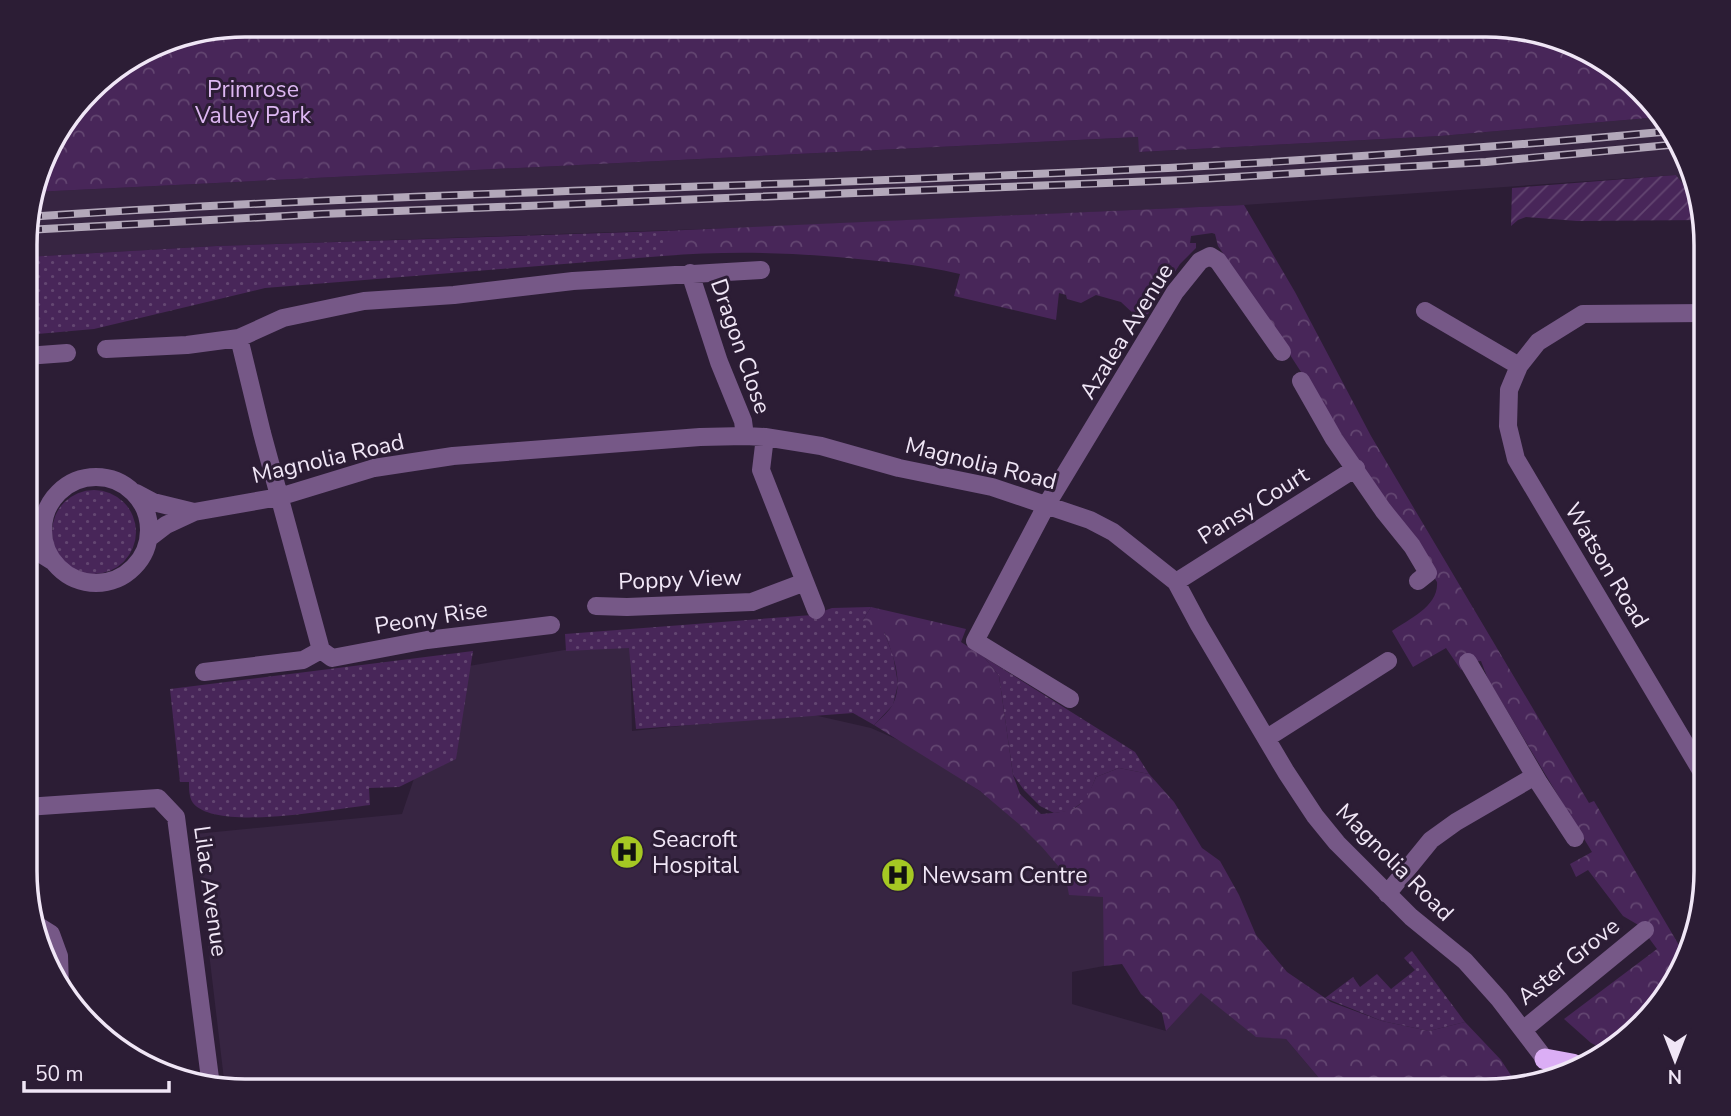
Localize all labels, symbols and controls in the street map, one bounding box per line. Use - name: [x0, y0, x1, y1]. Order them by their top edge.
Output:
- park label: Primrose Valley Park: [194, 74, 311, 131]
- street label: Azalea Avenue: [1072, 257, 1181, 405]
- street label: Dragon Close: [703, 275, 778, 418]
- street label: Magnolia Road: [249, 426, 407, 491]
- street label: Magnolia Road: [902, 430, 1060, 497]
- street label: Pansy Court: [1192, 459, 1315, 552]
- street label: Watson Road: [1557, 497, 1656, 633]
- street label: Poppy View: [618, 562, 742, 597]
- street label: Peony Rise: [372, 593, 490, 642]
- street label: Magnolia Road: [1329, 797, 1460, 928]
- street label: Lilac Avenue: [186, 824, 235, 958]
- place label: Seacroft Hospital: [652, 824, 739, 881]
- hospital icon: Seacroft Hospital: [608, 833, 646, 871]
- hospital icon: Newsam Centre: [879, 856, 917, 894]
- place label: Newsam Centre: [922, 860, 1087, 891]
- street label: Aster Grove: [1511, 911, 1626, 1012]
- north arrow: [1640, 1025, 1710, 1095]
- scale bar: [24, 1050, 170, 1094]
- text: 50 m: [35, 1060, 84, 1088]
- text: N: [1668, 1063, 1682, 1089]

